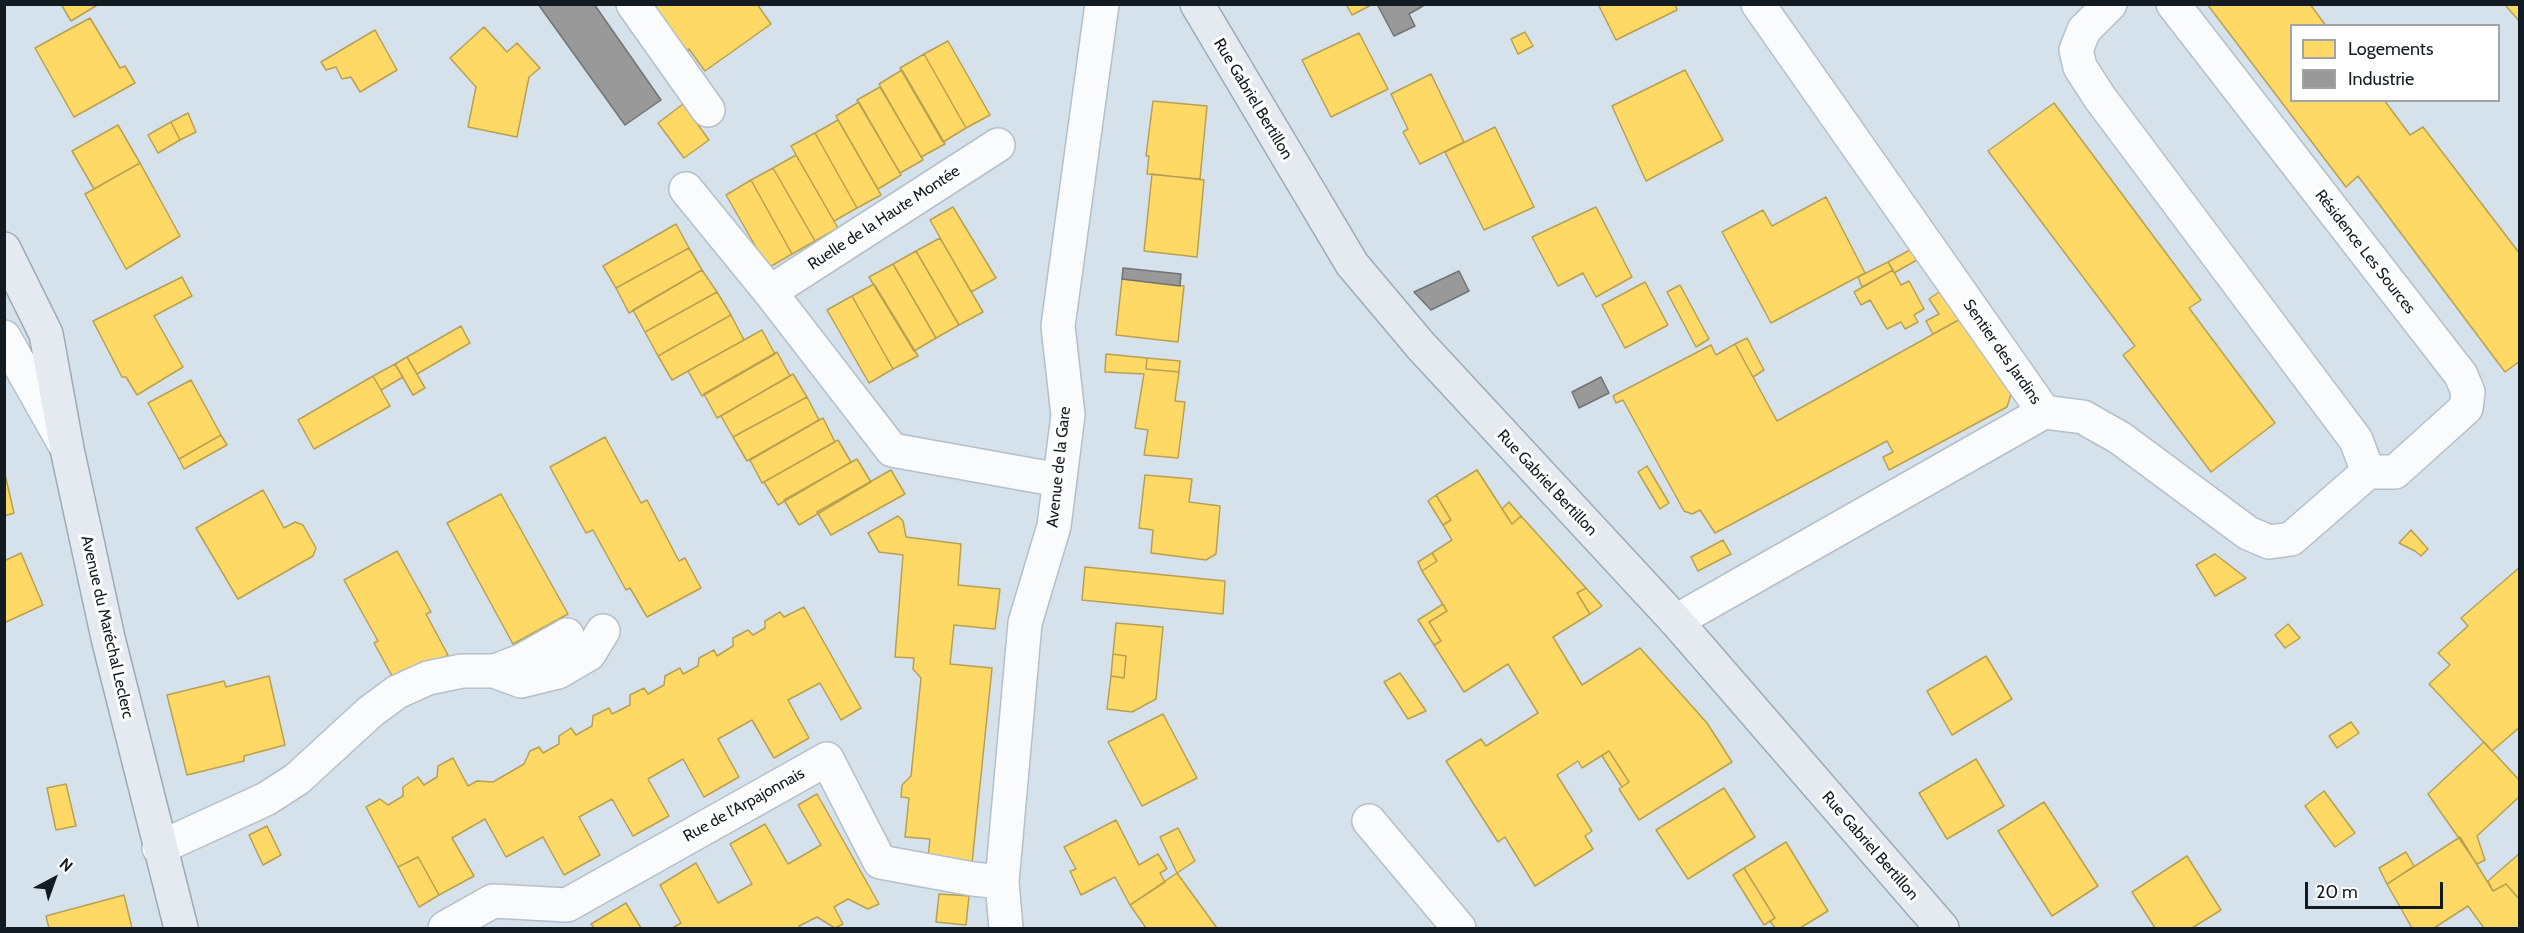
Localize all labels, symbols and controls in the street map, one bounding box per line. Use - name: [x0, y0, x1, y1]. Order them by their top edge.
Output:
- legend: [2290, 24, 2500, 102]
- street label: Rue Gabriel Bertillon: [1209, 35, 1297, 163]
- text: Logements: [2348, 38, 2433, 60]
- text: Industrie: [2348, 68, 2414, 90]
- street label: Ruelle de la Haute Montée: [804, 162, 964, 274]
- street label: Résidence Les Sources: [2311, 186, 2419, 318]
- street label: Sentier des Jardins: [1959, 296, 2045, 408]
- street label: Avenue de la Gare: [1043, 406, 1075, 528]
- street label: Rue Gabriel Bertillon: [1493, 426, 1601, 540]
- street label: Avenue du Maréchal Leclerc: [77, 534, 137, 720]
- street label: Rue de l’Arpajonnais: [680, 764, 808, 846]
- street label: Rue Gabriel Bertillon: [1818, 788, 1922, 904]
- north arrow: [24, 849, 84, 909]
- text: N: [56, 854, 77, 876]
- scale bar: [2308, 870, 2446, 908]
- text: 20 m: [2316, 881, 2358, 903]

